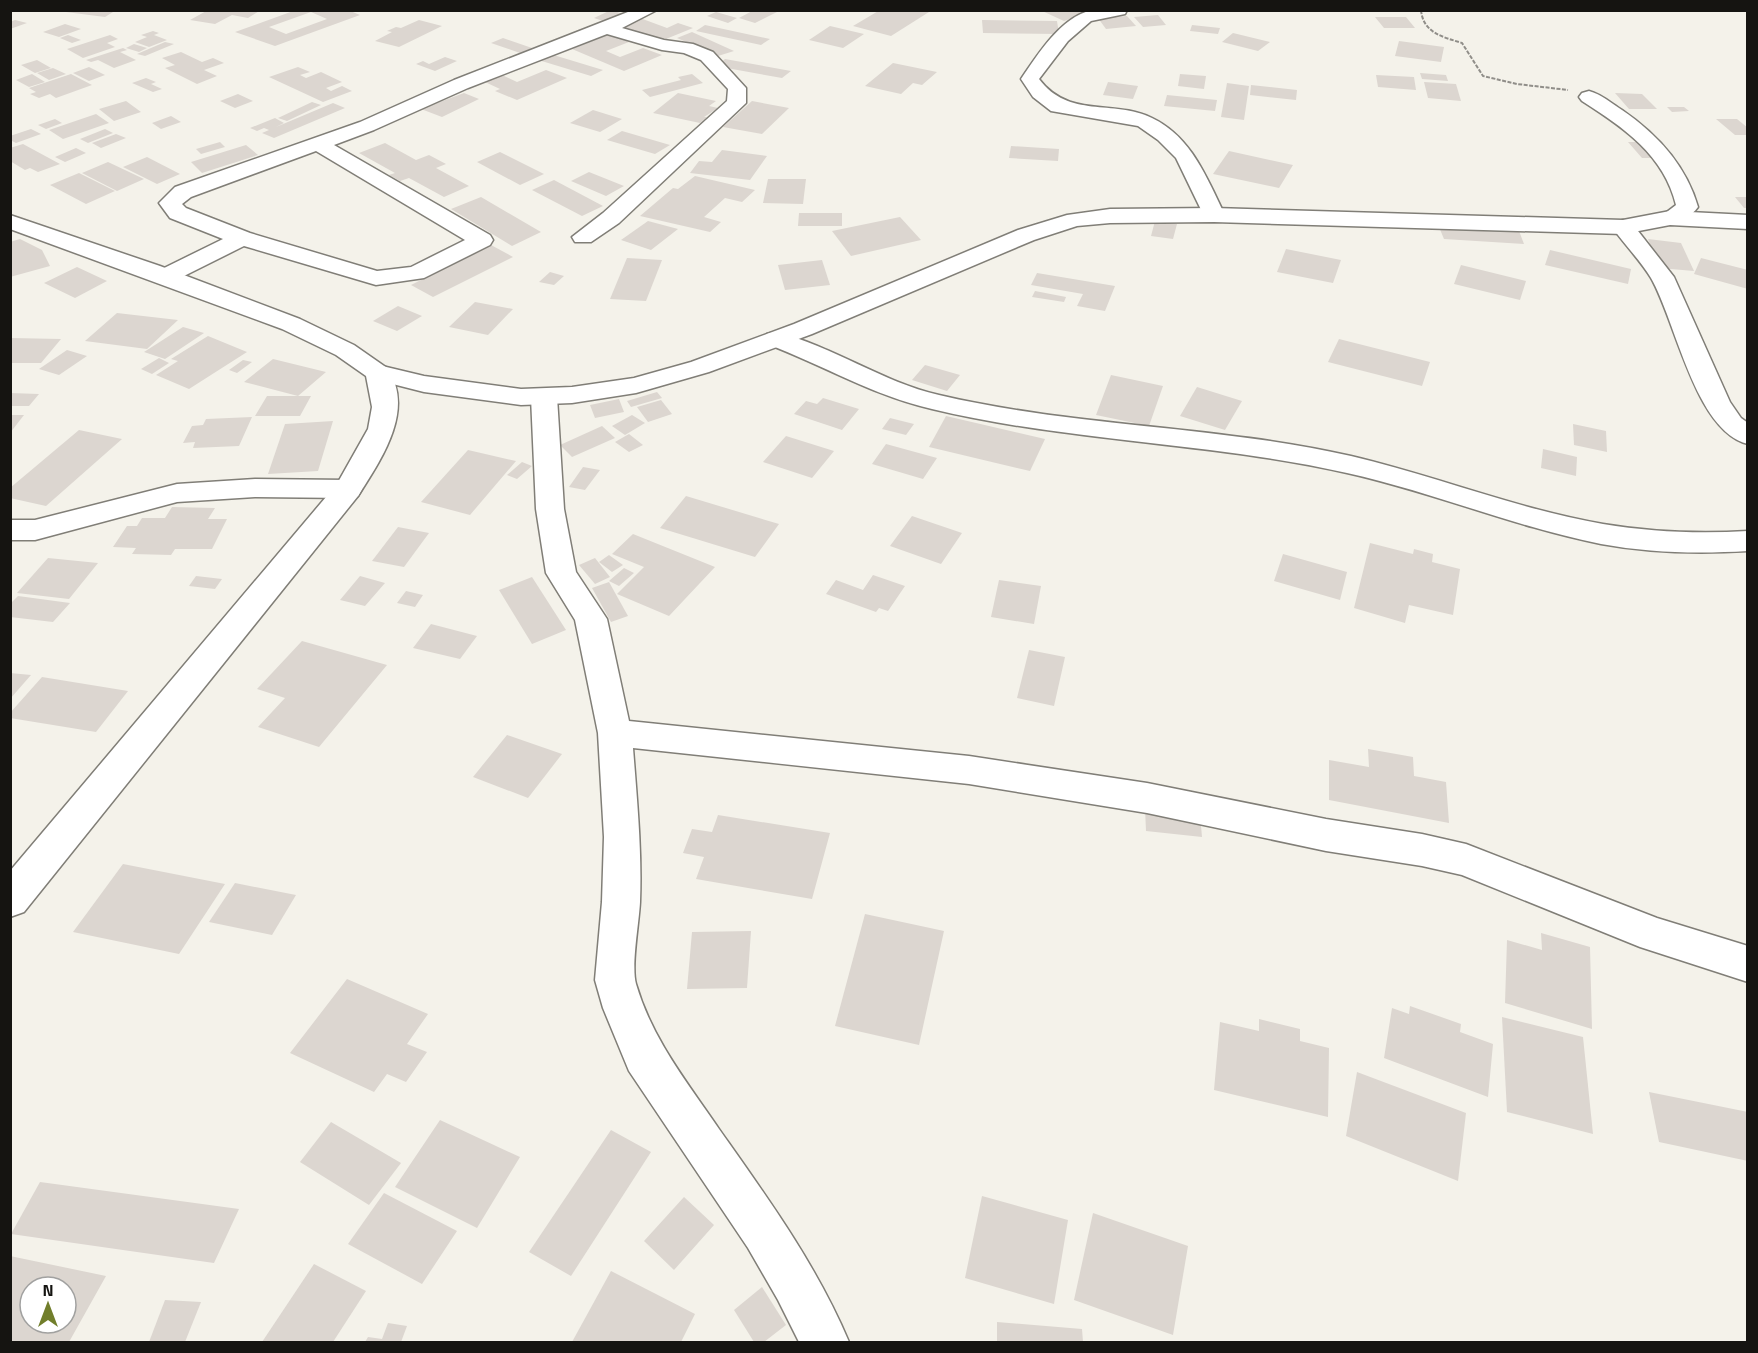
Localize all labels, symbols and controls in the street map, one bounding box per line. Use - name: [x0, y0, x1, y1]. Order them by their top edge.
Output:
- north arrow: [18, 1275, 78, 1335]
- text: N: [42, 1278, 54, 1302]

